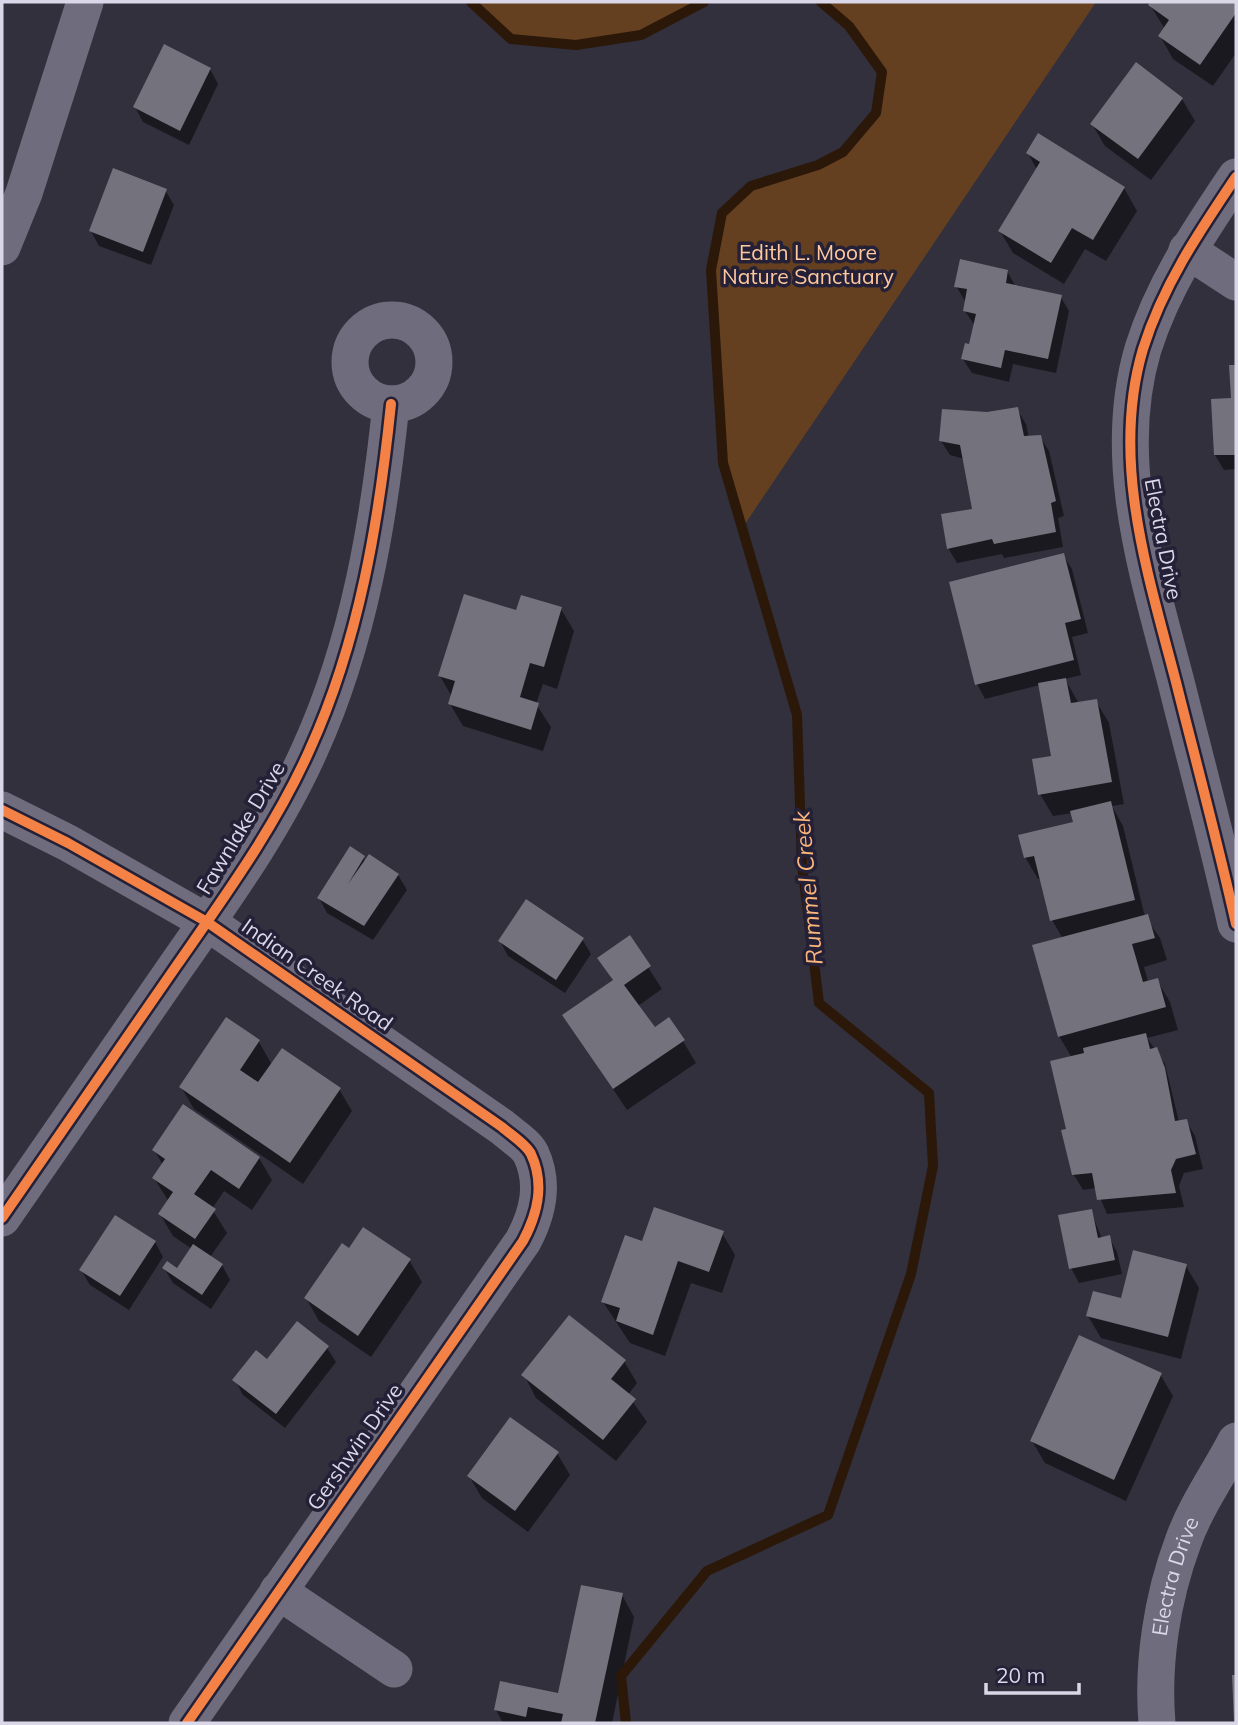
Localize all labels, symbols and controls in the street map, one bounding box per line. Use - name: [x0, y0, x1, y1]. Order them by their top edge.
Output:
- park label: Edith L. Moore Nature Sanctuary: [722, 239, 894, 289]
- street label: Electra Drive: [1139, 476, 1188, 602]
- street label: Fawnlake Drive: [190, 756, 290, 899]
- water label: Rummel Creek: [786, 809, 829, 966]
- street label: Indian Creek Road: [237, 912, 398, 1036]
- street label: Gershwin Drive: [301, 1378, 407, 1515]
- street label: Electra Drive: [1146, 1512, 1204, 1637]
- scale bar: [986, 1652, 1079, 1696]
- text: 20 m: [996, 1662, 1045, 1688]

